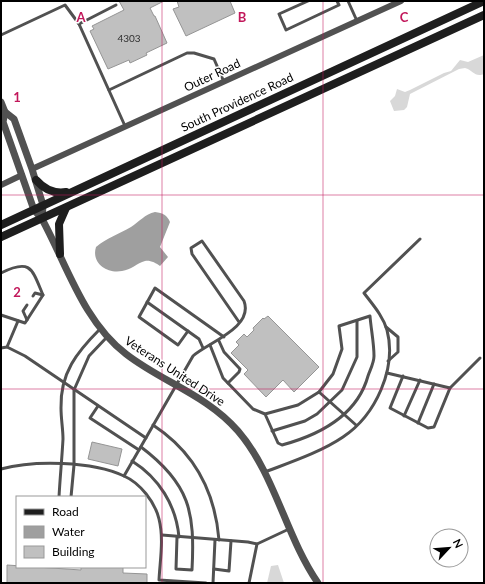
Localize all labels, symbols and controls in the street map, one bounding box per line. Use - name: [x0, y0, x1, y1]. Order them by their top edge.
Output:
- text: A: [75, 9, 86, 25]
- text: B: [238, 9, 247, 25]
- text: C: [400, 9, 409, 25]
- house number: 4303: [117, 32, 141, 44]
- street label: Outer Road: [181, 55, 243, 95]
- street label: South Providence Road: [178, 69, 296, 135]
- text: 1: [13, 89, 21, 105]
- text: 2: [13, 284, 21, 300]
- street label: Veterans United Drive: [122, 333, 228, 409]
- legend: [16, 496, 146, 568]
- text: Road: [52, 504, 79, 519]
- text: Water: [52, 524, 85, 539]
- north arrow: [429, 528, 469, 568]
- text: N: [451, 537, 466, 550]
- text: Building: [52, 544, 95, 559]

